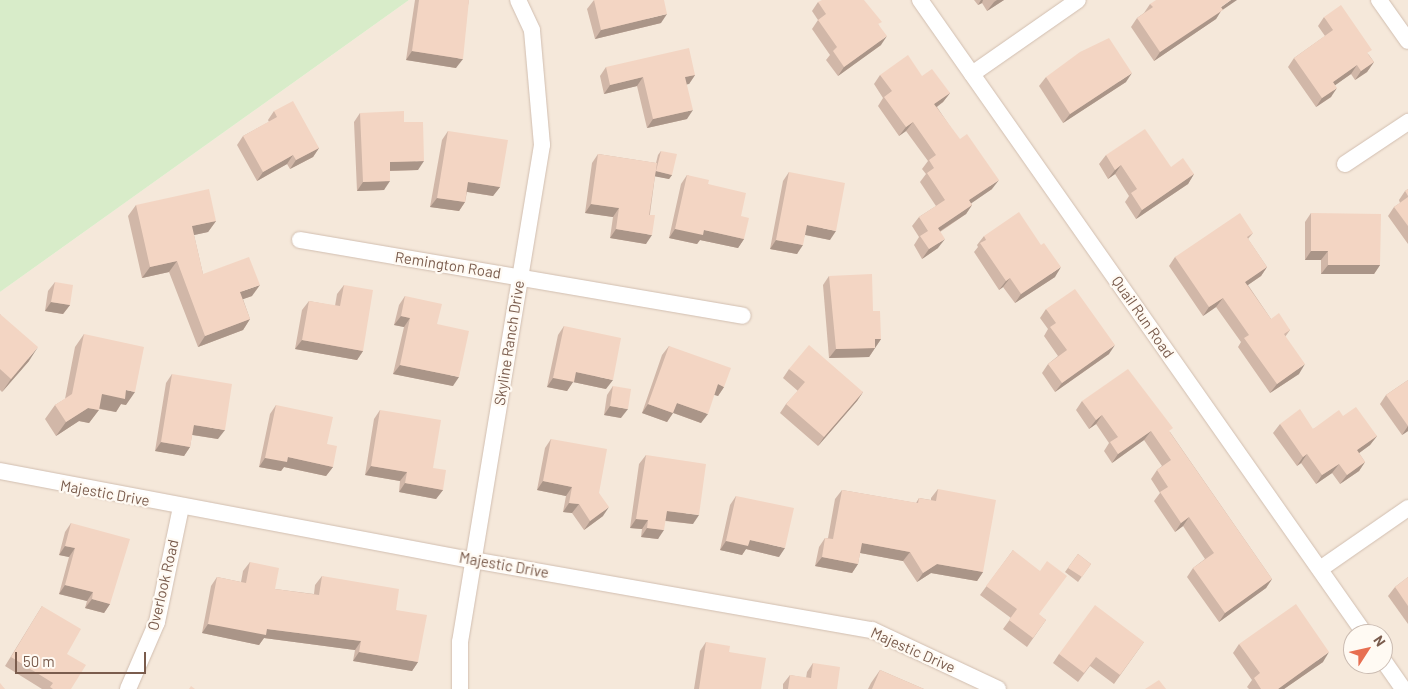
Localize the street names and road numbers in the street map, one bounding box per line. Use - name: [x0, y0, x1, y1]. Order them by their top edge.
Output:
- street label: Remington Road: [394, 248, 502, 282]
- street label: Quail Run Road: [1108, 272, 1178, 362]
- street label: Skyline Ranch Drive: [490, 279, 528, 407]
- street label: Majestic Drive: [59, 476, 151, 510]
- street label: Overlook Road: [144, 538, 182, 632]
- street label: Majestic Drive: [458, 548, 550, 582]
- street label: Majestic Drive: [868, 623, 958, 677]

